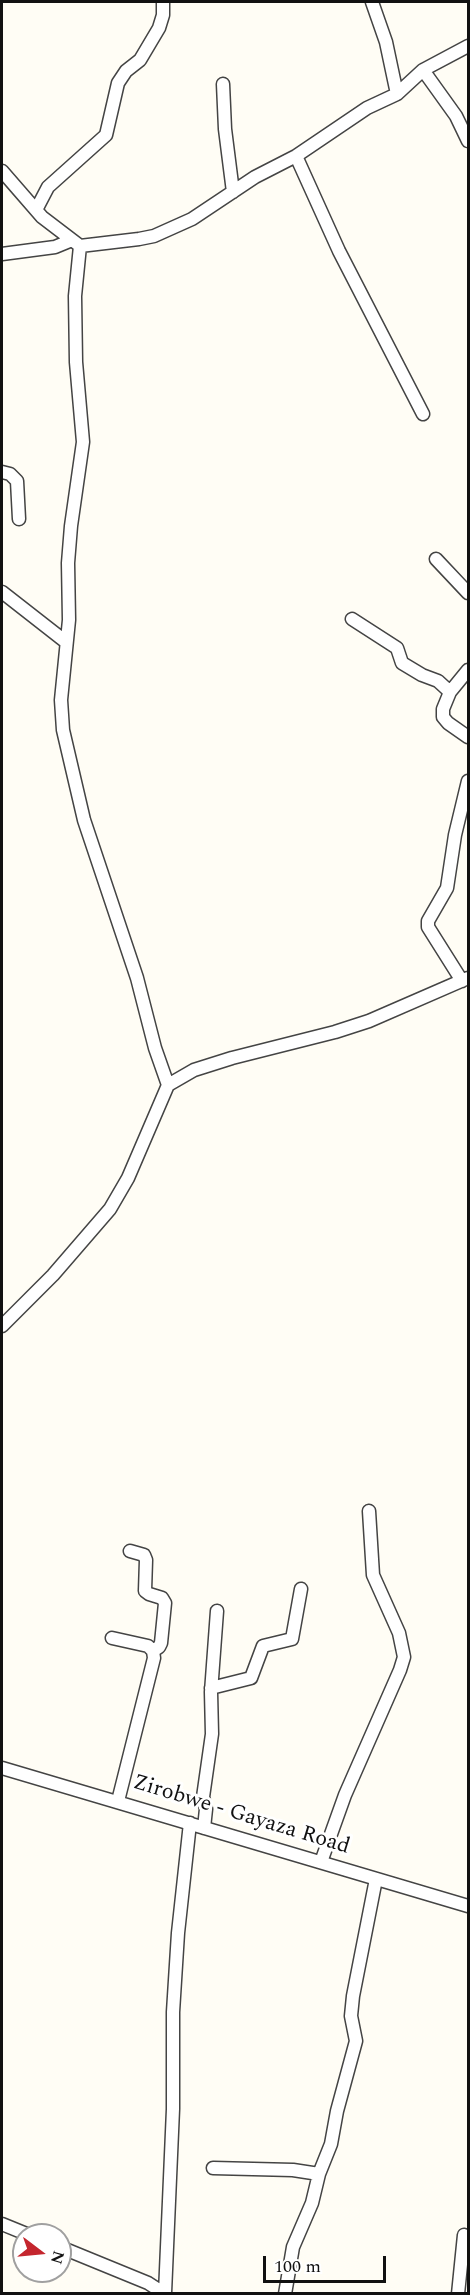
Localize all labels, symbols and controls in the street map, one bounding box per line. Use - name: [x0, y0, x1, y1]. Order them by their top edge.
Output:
- street label: Zirobwe - Gayaza Road: [129, 1770, 353, 1862]
- north arrow: [12, 2223, 72, 2283]
- scale bar: [266, 2244, 389, 2282]
- text: N: [44, 2248, 71, 2267]
- text: 100 m: [274, 2253, 321, 2280]

